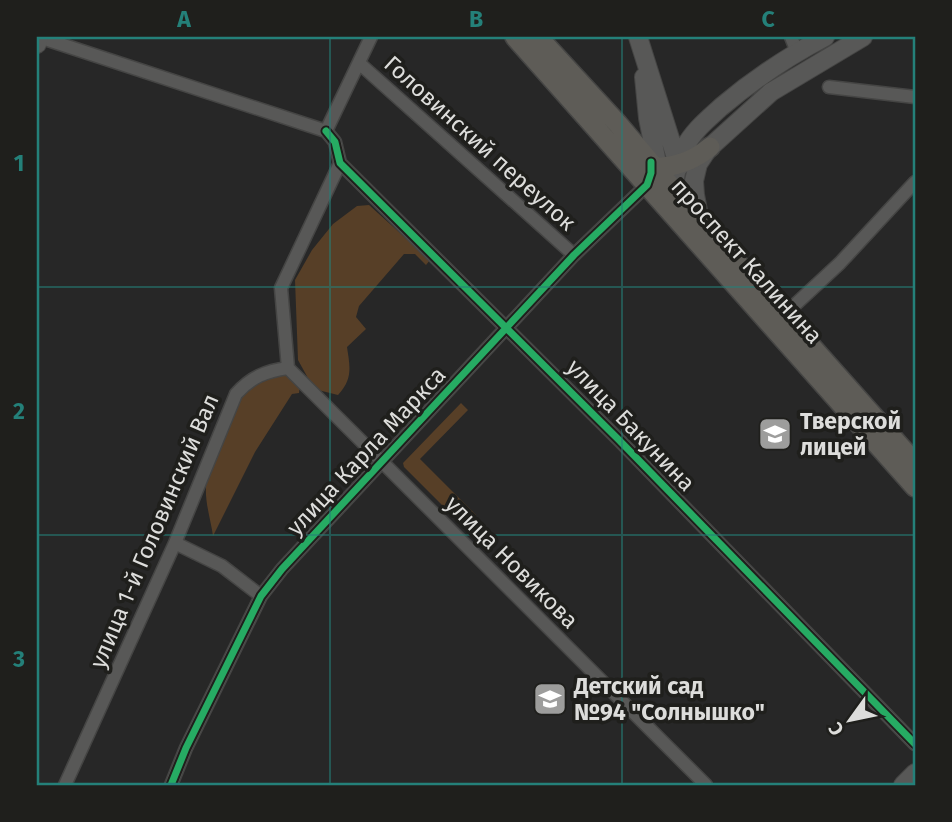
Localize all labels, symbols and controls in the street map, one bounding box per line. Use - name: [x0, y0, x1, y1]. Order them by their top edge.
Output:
- text: A: [176, 5, 191, 33]
- text: B: [469, 5, 483, 33]
- text: C: [761, 5, 775, 33]
- street label: Головинский переулок: [378, 50, 582, 236]
- text: 1: [14, 149, 24, 177]
- street label: проспект Калинина: [665, 173, 829, 349]
- street label: улица Бакунина: [561, 353, 701, 497]
- street label: улица Карла Маркса: [281, 361, 451, 541]
- street label: улица 1-й Головинский Вал: [83, 390, 225, 672]
- text: 2: [13, 397, 25, 425]
- place label: Тверской лицей: [800, 407, 901, 461]
- school or university icon: Тверской лицей: [756, 415, 794, 453]
- street label: улица Новикова: [440, 490, 584, 634]
- text: 3: [12, 645, 25, 673]
- place label: Детский сад №94 "Солнышко": [573, 672, 765, 726]
- school or university icon: Детский сад №94 "Солнышко": [531, 680, 569, 718]
- north arrow: [816, 686, 886, 756]
- text: С: [824, 718, 849, 740]

